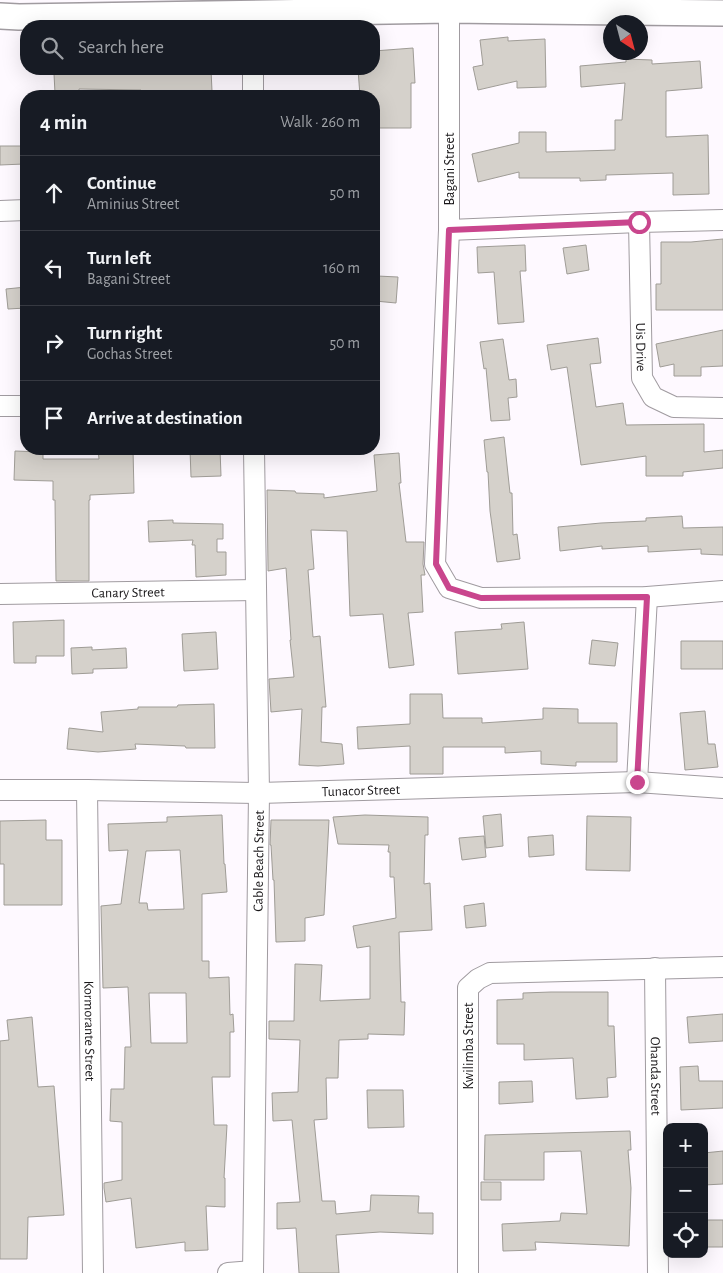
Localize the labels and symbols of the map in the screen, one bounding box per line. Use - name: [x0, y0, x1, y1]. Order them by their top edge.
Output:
- north arrow: [603, 15, 648, 60]
- street label: Bagani Street: [443, 132, 457, 205]
- route start: [628, 211, 651, 234]
- street label: Uis Drive: [633, 322, 648, 372]
- street label: Canary Street: [91, 585, 165, 601]
- route end: [626, 771, 649, 794]
- street label: Tunacor Street: [322, 783, 401, 799]
- street label: Cable Beach Street: [252, 810, 267, 912]
- street label: Kormorante Street: [81, 981, 97, 1082]
- street label: Kwilimba Street: [462, 1002, 476, 1090]
- street label: Ohanda Street: [648, 1037, 662, 1116]

